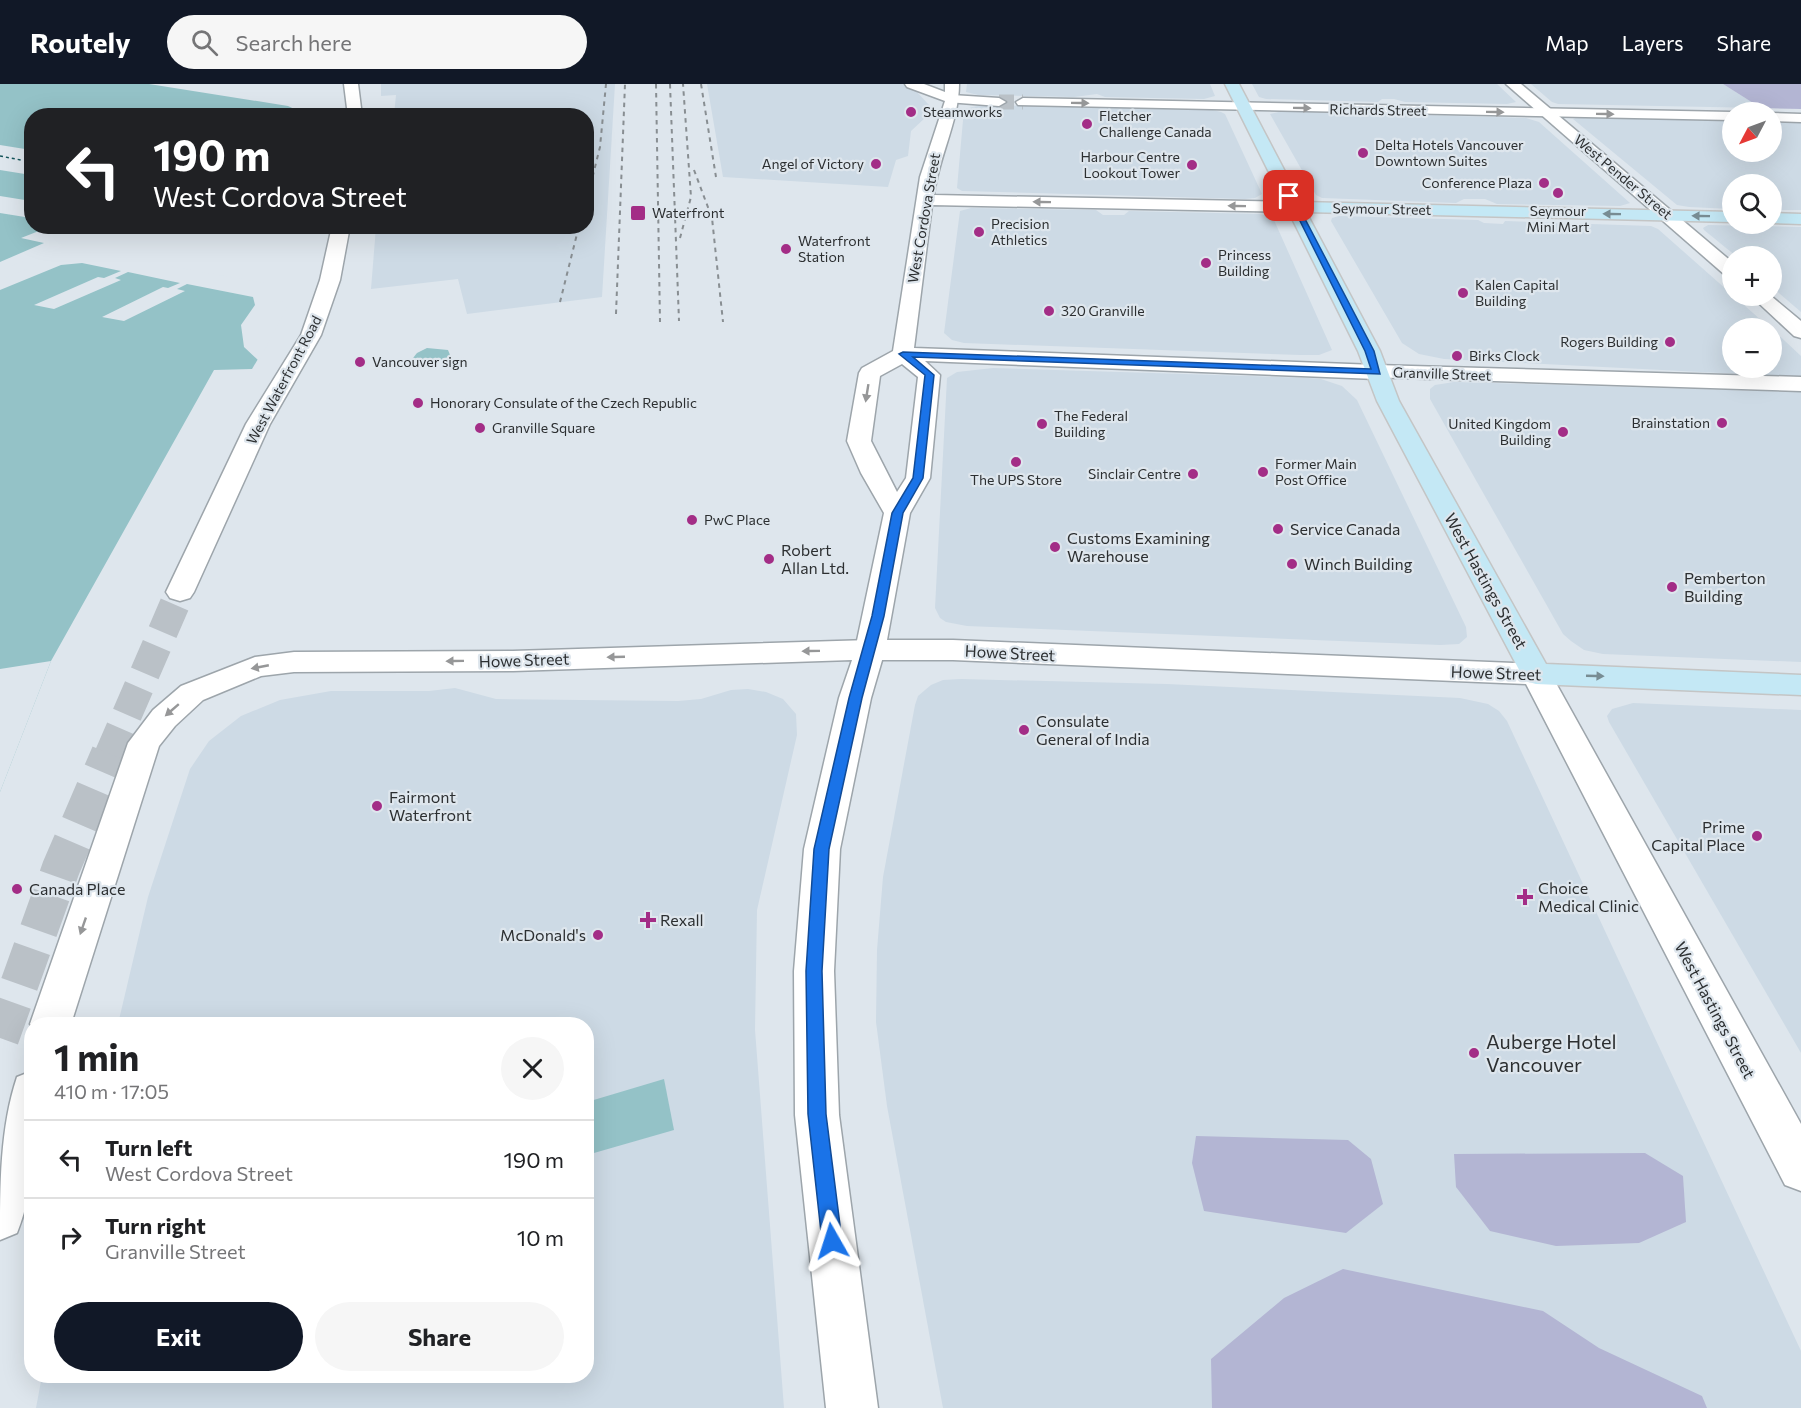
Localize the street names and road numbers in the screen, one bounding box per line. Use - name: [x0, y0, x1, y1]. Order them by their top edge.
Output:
- street label: Richards Street: [1329, 100, 1427, 119]
- street label: West Pender Street: [1571, 131, 1676, 223]
- street label: West Cordova Street: [904, 151, 943, 284]
- street label: Seymour Street: [1332, 199, 1432, 218]
- street label: West Waterfront Road: [242, 313, 325, 447]
- street label: Granville Street: [1393, 363, 1492, 384]
- street label: West Hastings Street: [1441, 510, 1532, 652]
- street label: Howe Street: [964, 641, 1056, 664]
- street label: Howe Street: [478, 648, 570, 671]
- street label: Howe Street: [1450, 661, 1542, 684]
- street label: West Hastings Street: [1671, 938, 1760, 1082]

